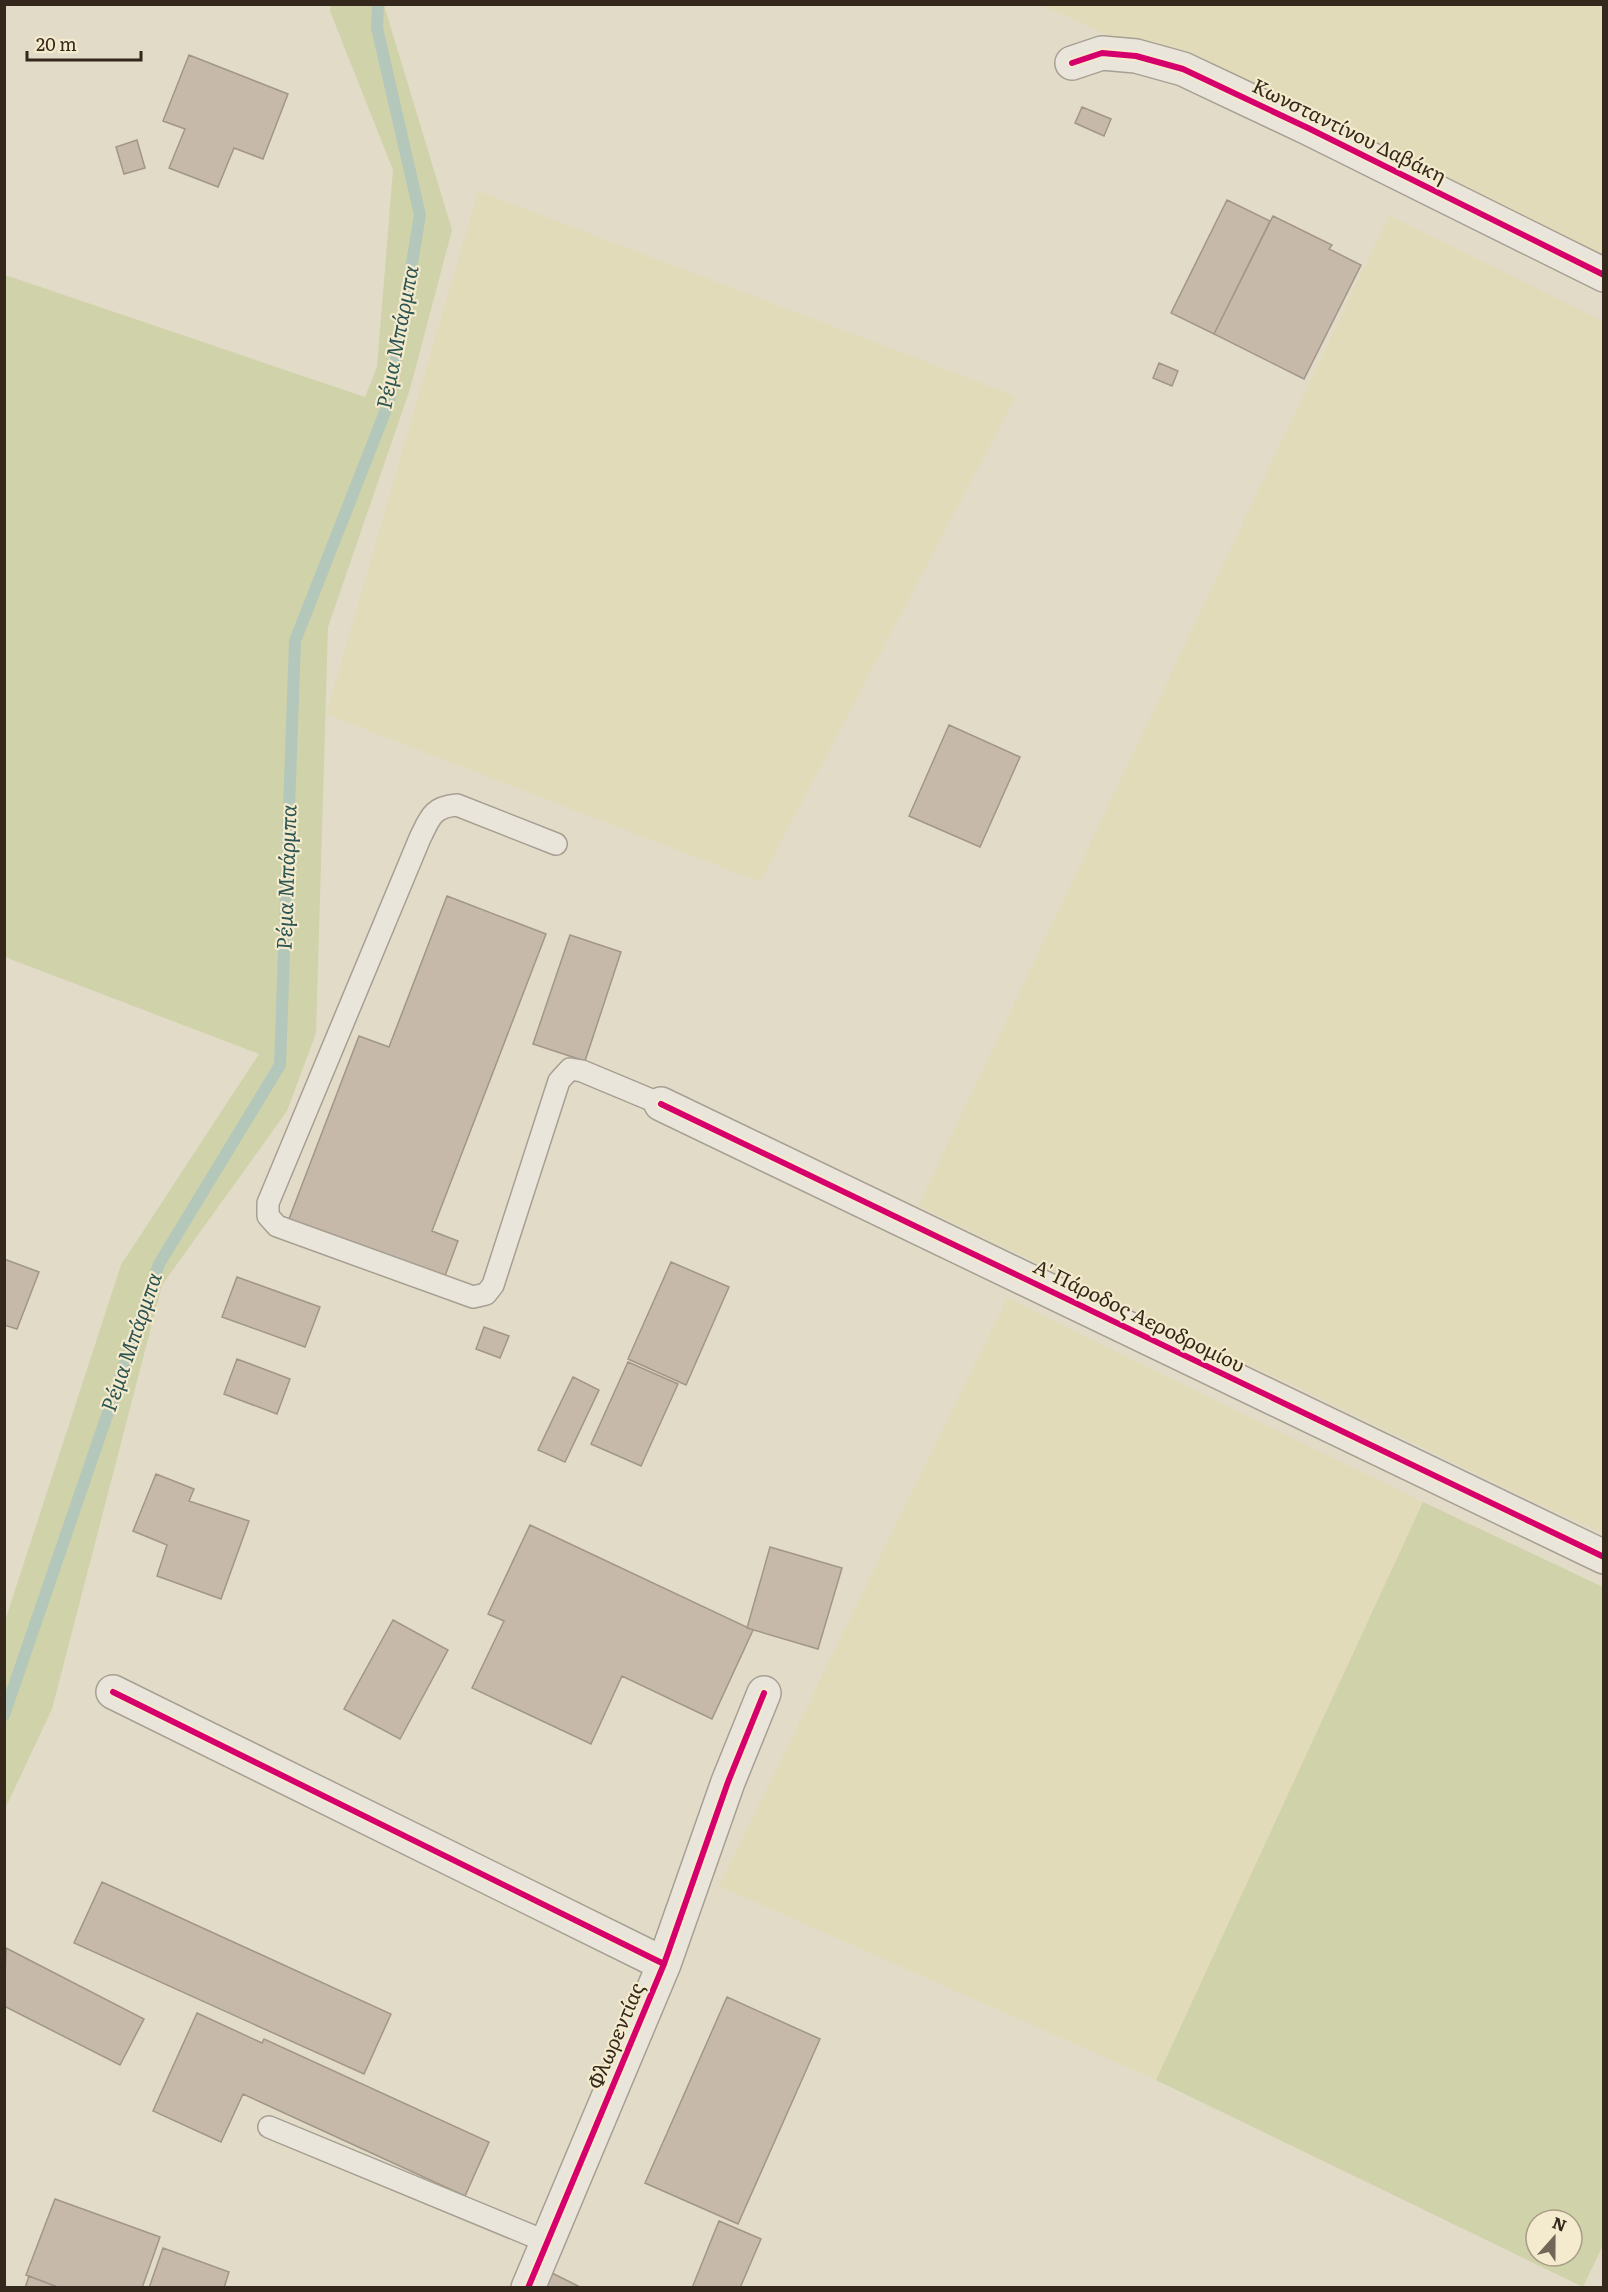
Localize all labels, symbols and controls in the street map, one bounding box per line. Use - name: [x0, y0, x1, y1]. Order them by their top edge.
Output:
- scale bar: [27, 24, 141, 62]
- text: 20 m: [36, 30, 77, 57]
- street label: Κωνσταντίνου Δαβάκη: [1248, 69, 1452, 189]
- water label: Ρέμα Μπάρμπα: [366, 262, 425, 411]
- water label: Ρέμα Μπάρμπα: [266, 803, 303, 950]
- street label: Α' Πάροδος Αεροδρομίου: [1029, 1250, 1251, 1378]
- water label: Ρέμα Μπάρμπα: [91, 1267, 168, 1415]
- street label: Φλωρεντίας: [578, 1977, 650, 2093]
- north arrow: [1524, 2208, 1584, 2268]
- text: N: [1549, 2209, 1570, 2237]

